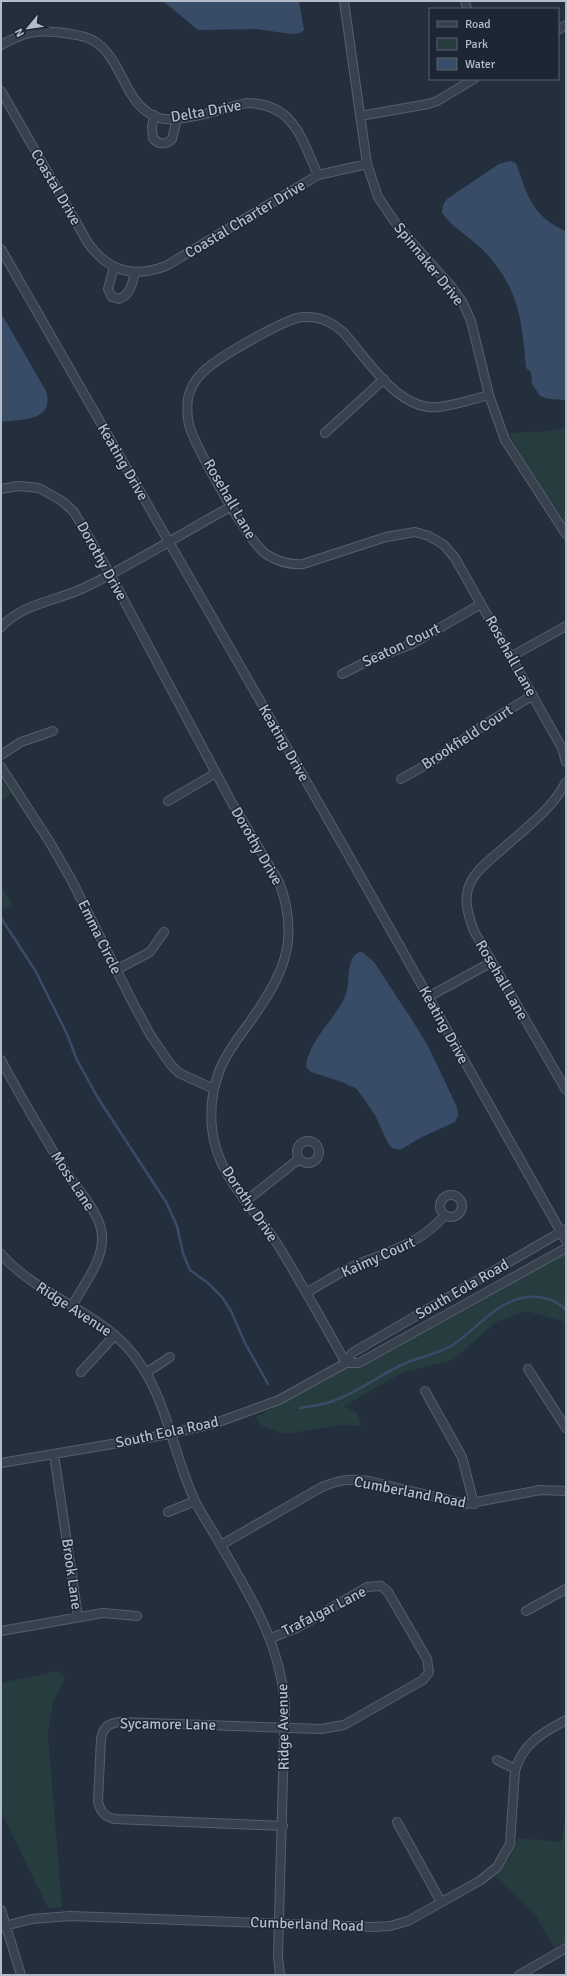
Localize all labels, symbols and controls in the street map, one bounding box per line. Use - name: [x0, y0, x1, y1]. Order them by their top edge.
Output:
- north arrow: [8, 8, 48, 48]
- legend: [429, 8, 559, 80]
- text: Road: [465, 17, 491, 32]
- text: N: [12, 26, 27, 39]
- text: Park: [465, 37, 488, 52]
- text: Water: [465, 57, 496, 72]
- street label: Delta Drive: [169, 96, 243, 126]
- street label: Coastal Drive: [27, 146, 85, 228]
- street label: Coastal Charter Drive: [182, 176, 308, 262]
- street label: Spinnaker Drive: [390, 219, 468, 309]
- street label: Keating Drive: [94, 420, 152, 504]
- street label: Rosehall Lane: [200, 456, 260, 542]
- street label: Dorothy Drive: [73, 518, 131, 604]
- street label: Rosehall Lane: [481, 613, 541, 699]
- street label: Seaton Court: [359, 619, 443, 671]
- street label: Keating Drive: [255, 701, 313, 785]
- street label: Brookfield Court: [418, 701, 516, 773]
- street label: Dorothy Drive: [227, 804, 287, 888]
- street label: Emma Circle: [74, 897, 126, 977]
- street label: Rosehall Lane: [472, 937, 532, 1023]
- street label: Keating Drive: [415, 983, 473, 1067]
- street label: Moss Lane: [47, 1148, 99, 1214]
- street label: Dorothy Drive: [218, 1163, 282, 1245]
- street label: Kaimy Court: [338, 1233, 418, 1281]
- street label: South Eola Road: [412, 1255, 512, 1323]
- street label: Ridge Avenue: [33, 1278, 115, 1340]
- street label: South Eola Road: [114, 1412, 220, 1452]
- street label: Cumberland Road: [352, 1472, 468, 1512]
- street label: Brook Lane: [58, 1537, 86, 1611]
- street label: Trafalgar Lane: [279, 1582, 369, 1640]
- street label: Ridge Avenue: [273, 1684, 293, 1770]
- street label: Sycamore Lane: [120, 1714, 216, 1734]
- street label: Cumberland Road: [250, 1913, 364, 1935]

